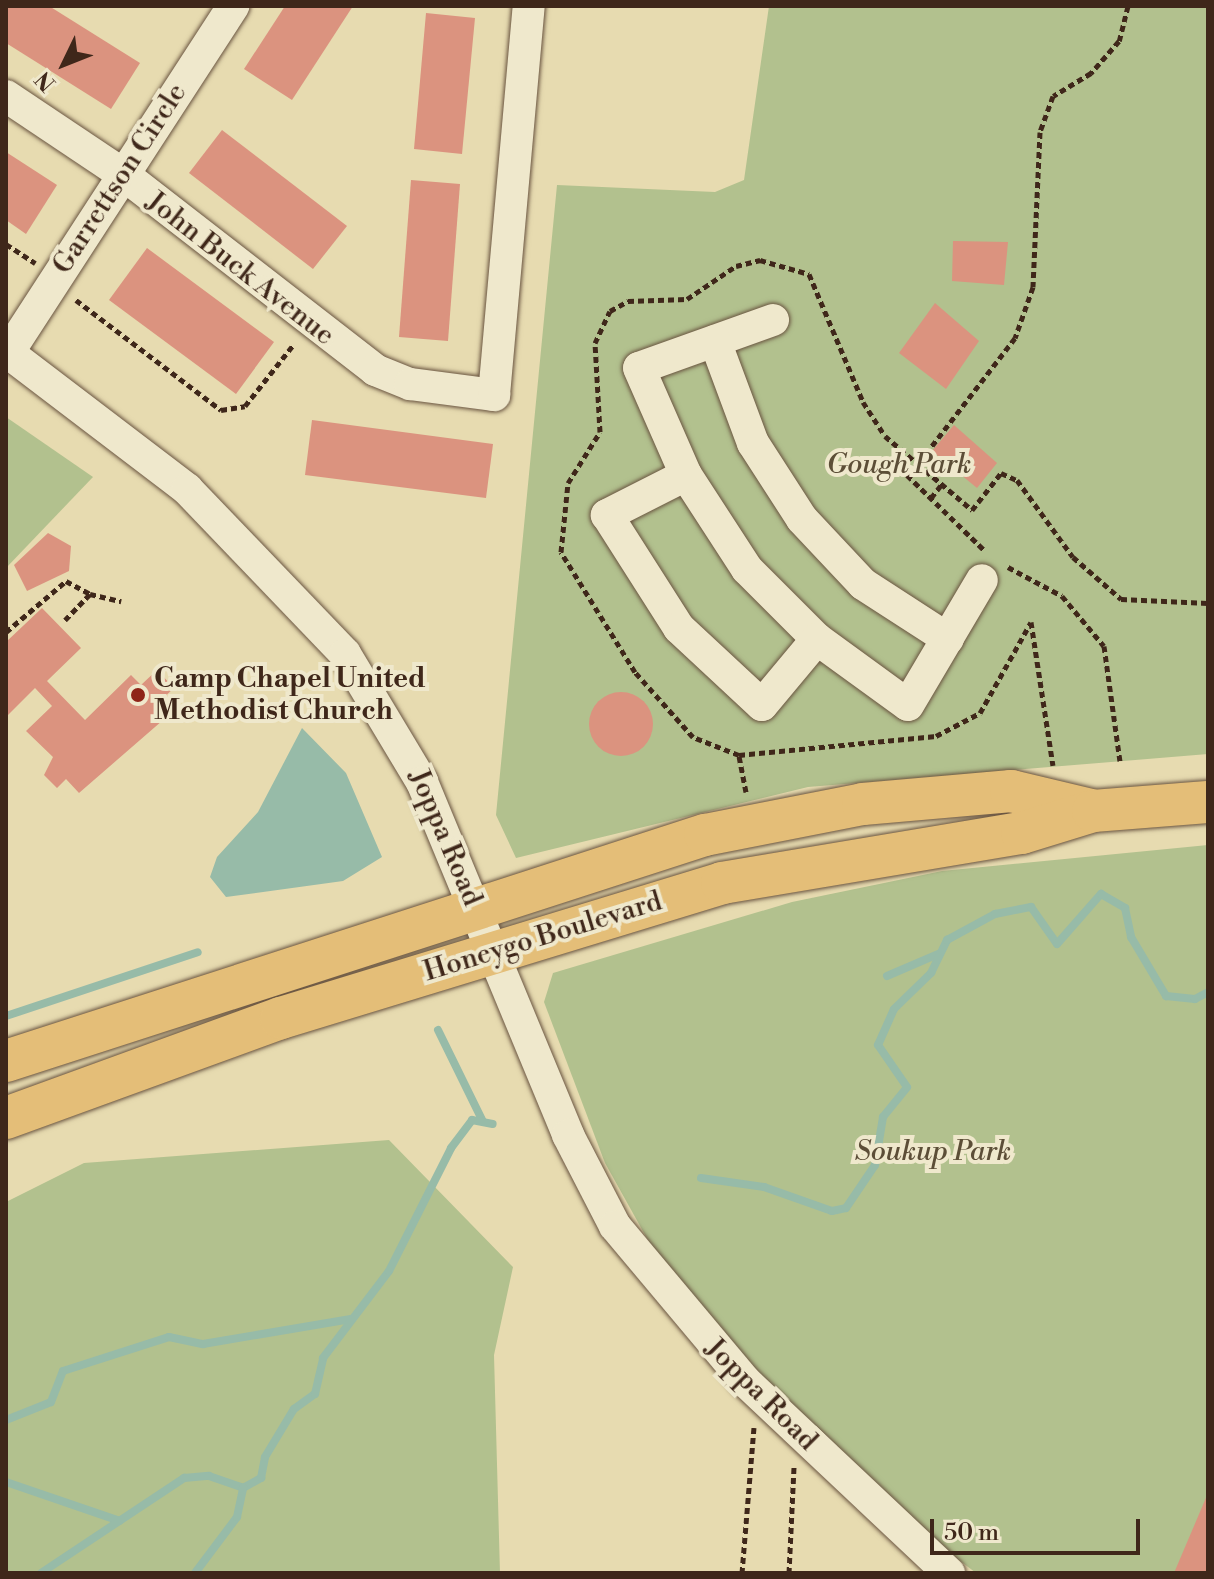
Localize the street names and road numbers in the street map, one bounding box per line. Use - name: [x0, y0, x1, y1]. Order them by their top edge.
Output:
- street label: Garrettson Circle: [46, 77, 194, 281]
- street label: John Buck Avenue: [139, 185, 341, 353]
- street label: Joppa Road: [401, 765, 489, 911]
- street label: Honeygo Boulevard: [420, 885, 666, 989]
- street label: Joppa Road: [698, 1332, 824, 1458]

